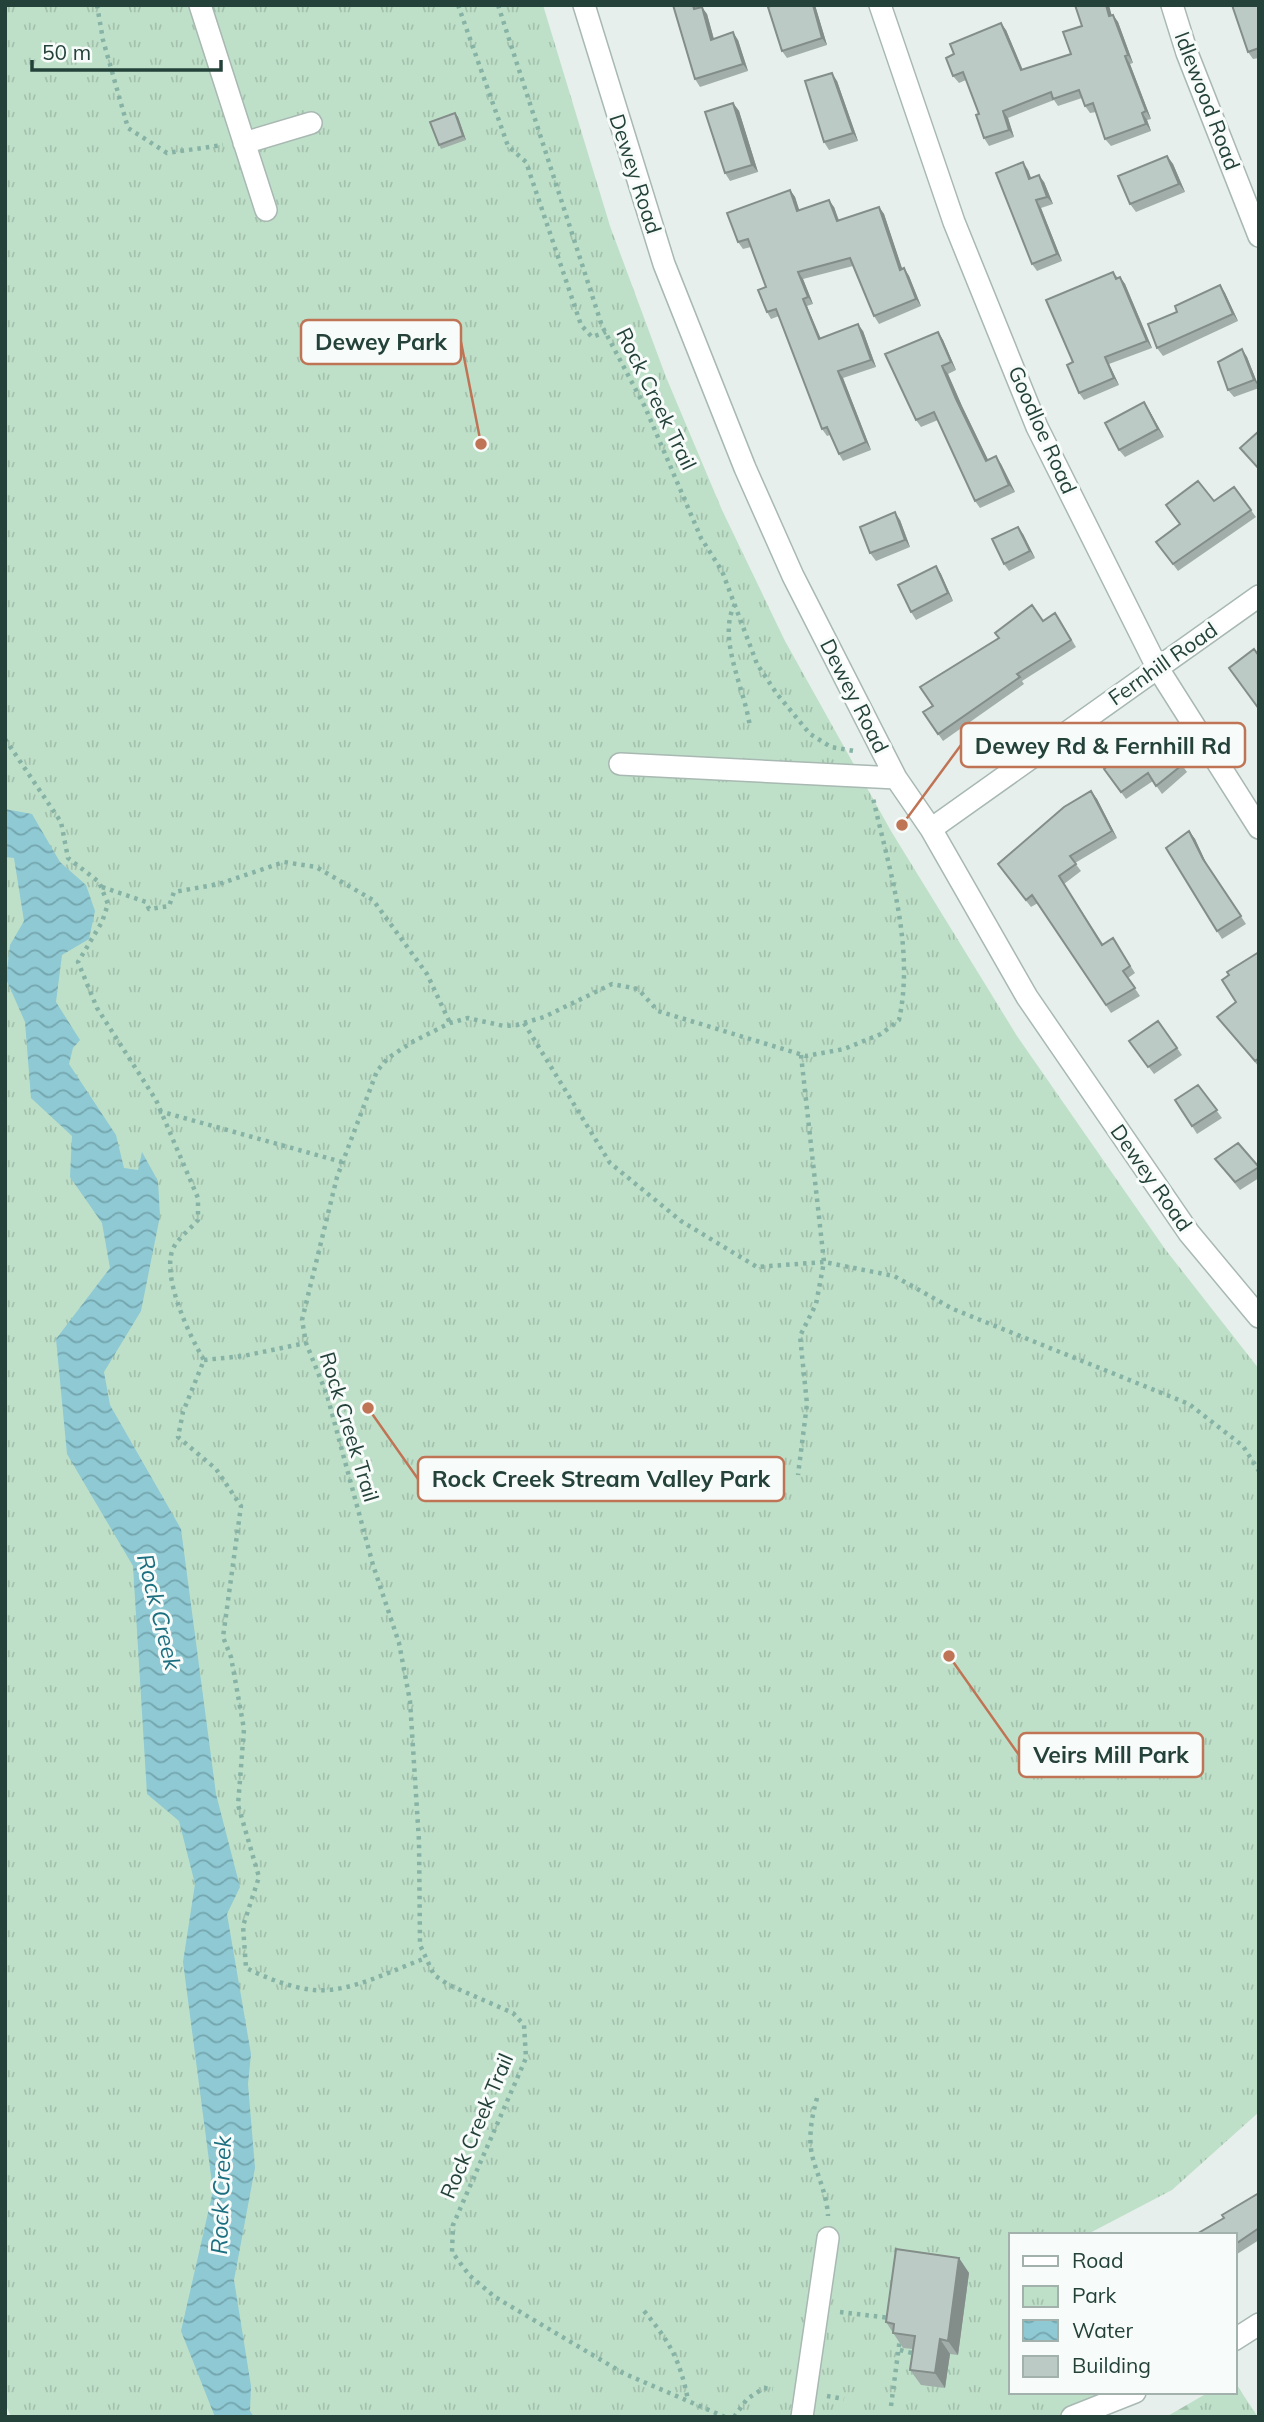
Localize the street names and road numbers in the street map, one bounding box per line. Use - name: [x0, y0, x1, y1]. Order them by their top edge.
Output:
- street label: Idlewood Road: [1170, 28, 1246, 173]
- street label: Dewey Road: [604, 110, 668, 237]
- street label: Rock Creek Trail: [611, 323, 703, 474]
- street label: Goodloe Road: [1003, 362, 1083, 498]
- street label: Fernhill Road: [1103, 616, 1222, 710]
- street label: Dewey Road: [815, 634, 895, 757]
- street label: Dewey Road: [1105, 1119, 1198, 1236]
- street label: Rock Creek Trail: [315, 1349, 385, 1505]
- street label: Rock Creek Trail: [434, 2049, 518, 2202]

